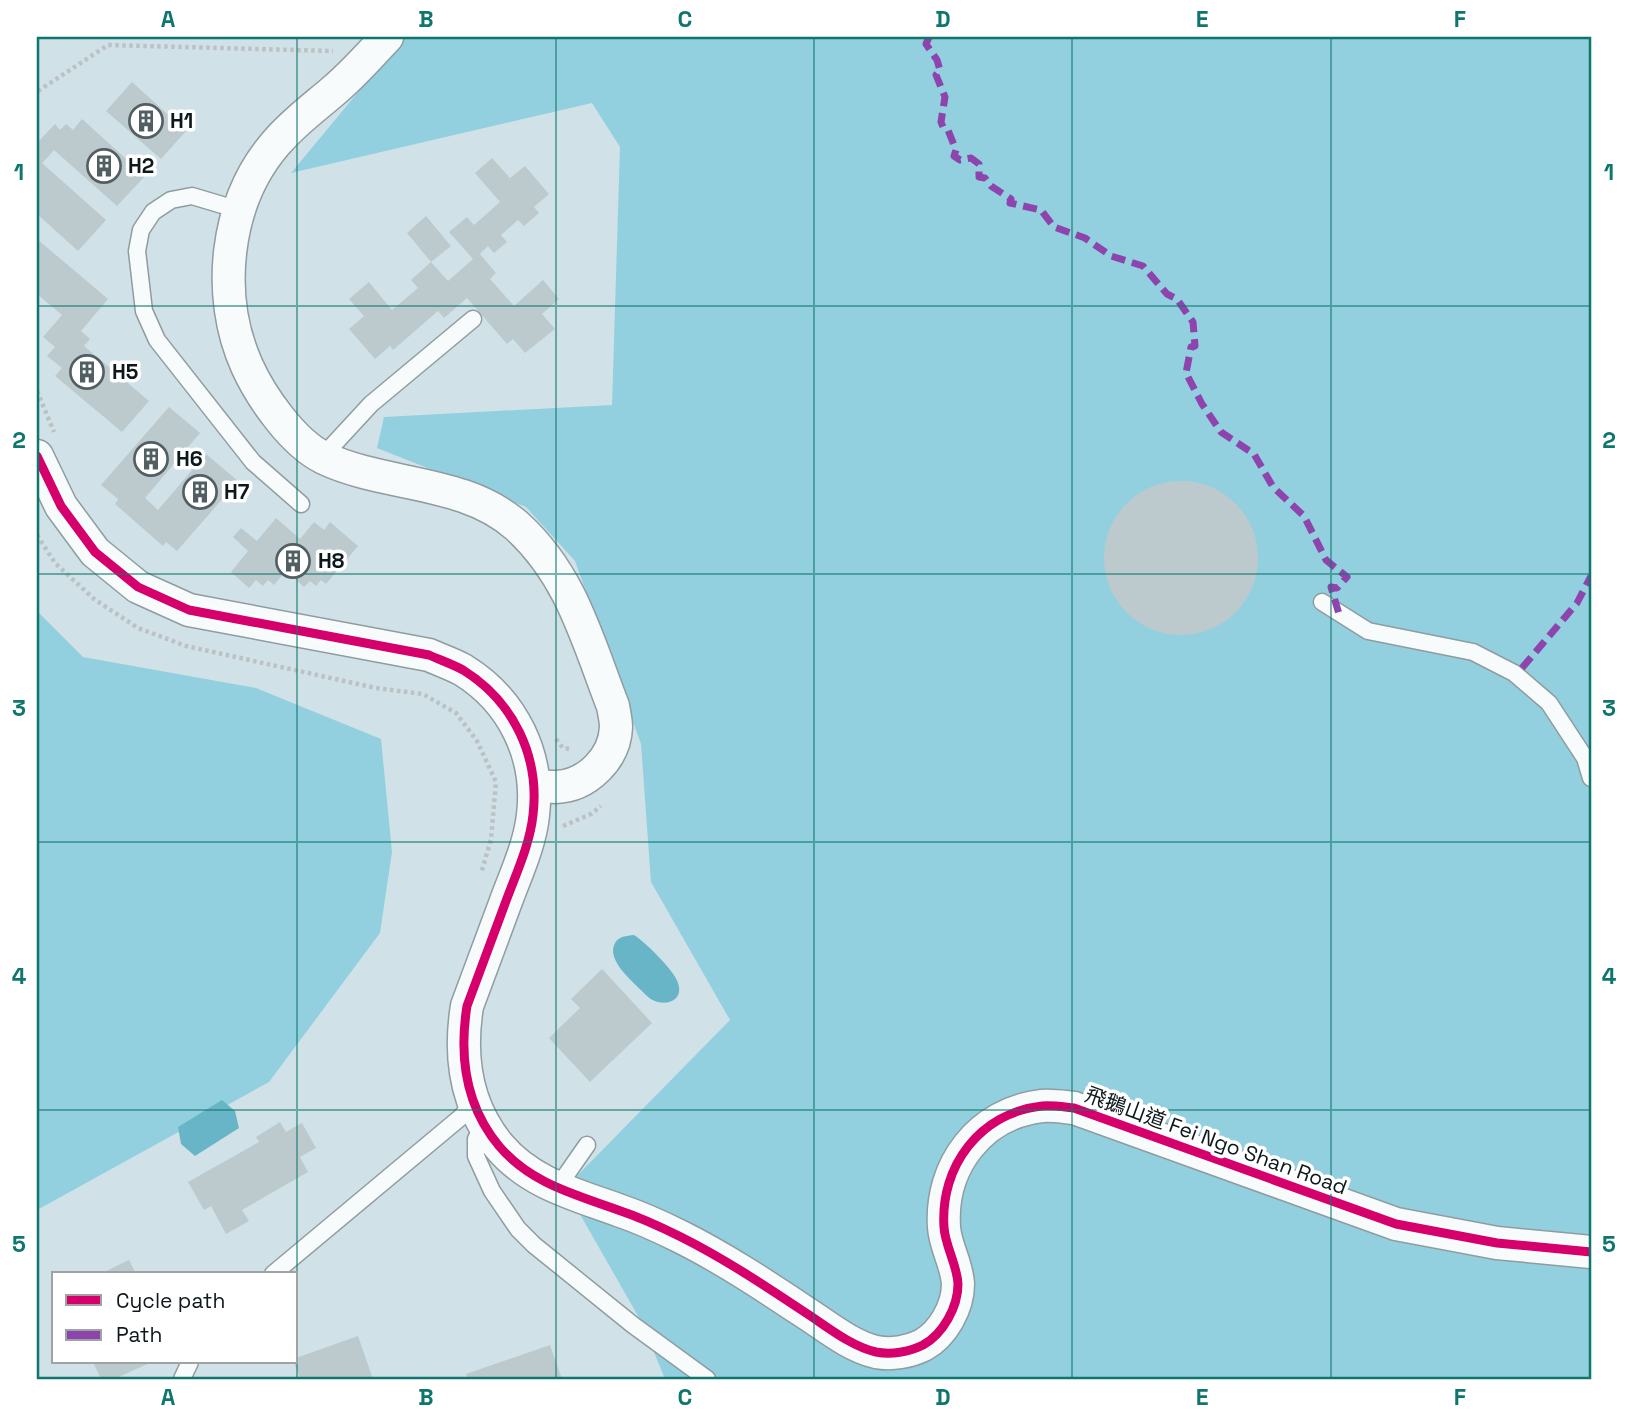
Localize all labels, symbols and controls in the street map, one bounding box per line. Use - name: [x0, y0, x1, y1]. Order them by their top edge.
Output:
- text: A: [161, 4, 176, 34]
- text: B: [418, 4, 434, 34]
- text: C: [678, 4, 692, 34]
- text: D: [935, 4, 951, 34]
- text: E: [1196, 4, 1208, 34]
- text: F: [1454, 4, 1466, 34]
- building icon: H1: [127, 102, 165, 140]
- place label: H1: [170, 107, 193, 134]
- building icon: H2: [85, 147, 123, 185]
- place label: H2: [128, 152, 154, 179]
- text: 1: [14, 157, 24, 187]
- text: 1: [1604, 157, 1614, 187]
- building icon: H5: [68, 353, 106, 391]
- place label: H5: [112, 358, 138, 385]
- text: 2: [12, 425, 26, 455]
- text: 2: [1602, 425, 1616, 455]
- building icon: H6: [132, 440, 170, 478]
- place label: H6: [176, 445, 203, 472]
- building icon: H7: [181, 473, 219, 511]
- place label: H7: [224, 478, 250, 505]
- building icon: H8: [274, 542, 312, 580]
- place label: H8: [318, 547, 345, 574]
- text: 3: [12, 693, 26, 723]
- text: 3: [1602, 693, 1616, 723]
- text: 4: [12, 961, 27, 991]
- text: 4: [1602, 961, 1617, 991]
- street label: 飛鵝山道 Fei Ngo Shan Road: [1081, 1080, 1351, 1201]
- text: 5: [12, 1229, 26, 1259]
- text: 5: [1602, 1229, 1616, 1259]
- legend: [52, 1272, 298, 1364]
- text: Cycle path: [116, 1287, 225, 1314]
- text: Path: [116, 1321, 162, 1348]
- text: A: [161, 1382, 176, 1412]
- text: B: [418, 1382, 434, 1412]
- text: C: [678, 1382, 692, 1412]
- text: D: [935, 1382, 951, 1412]
- text: E: [1196, 1382, 1208, 1412]
- text: F: [1454, 1382, 1466, 1412]

